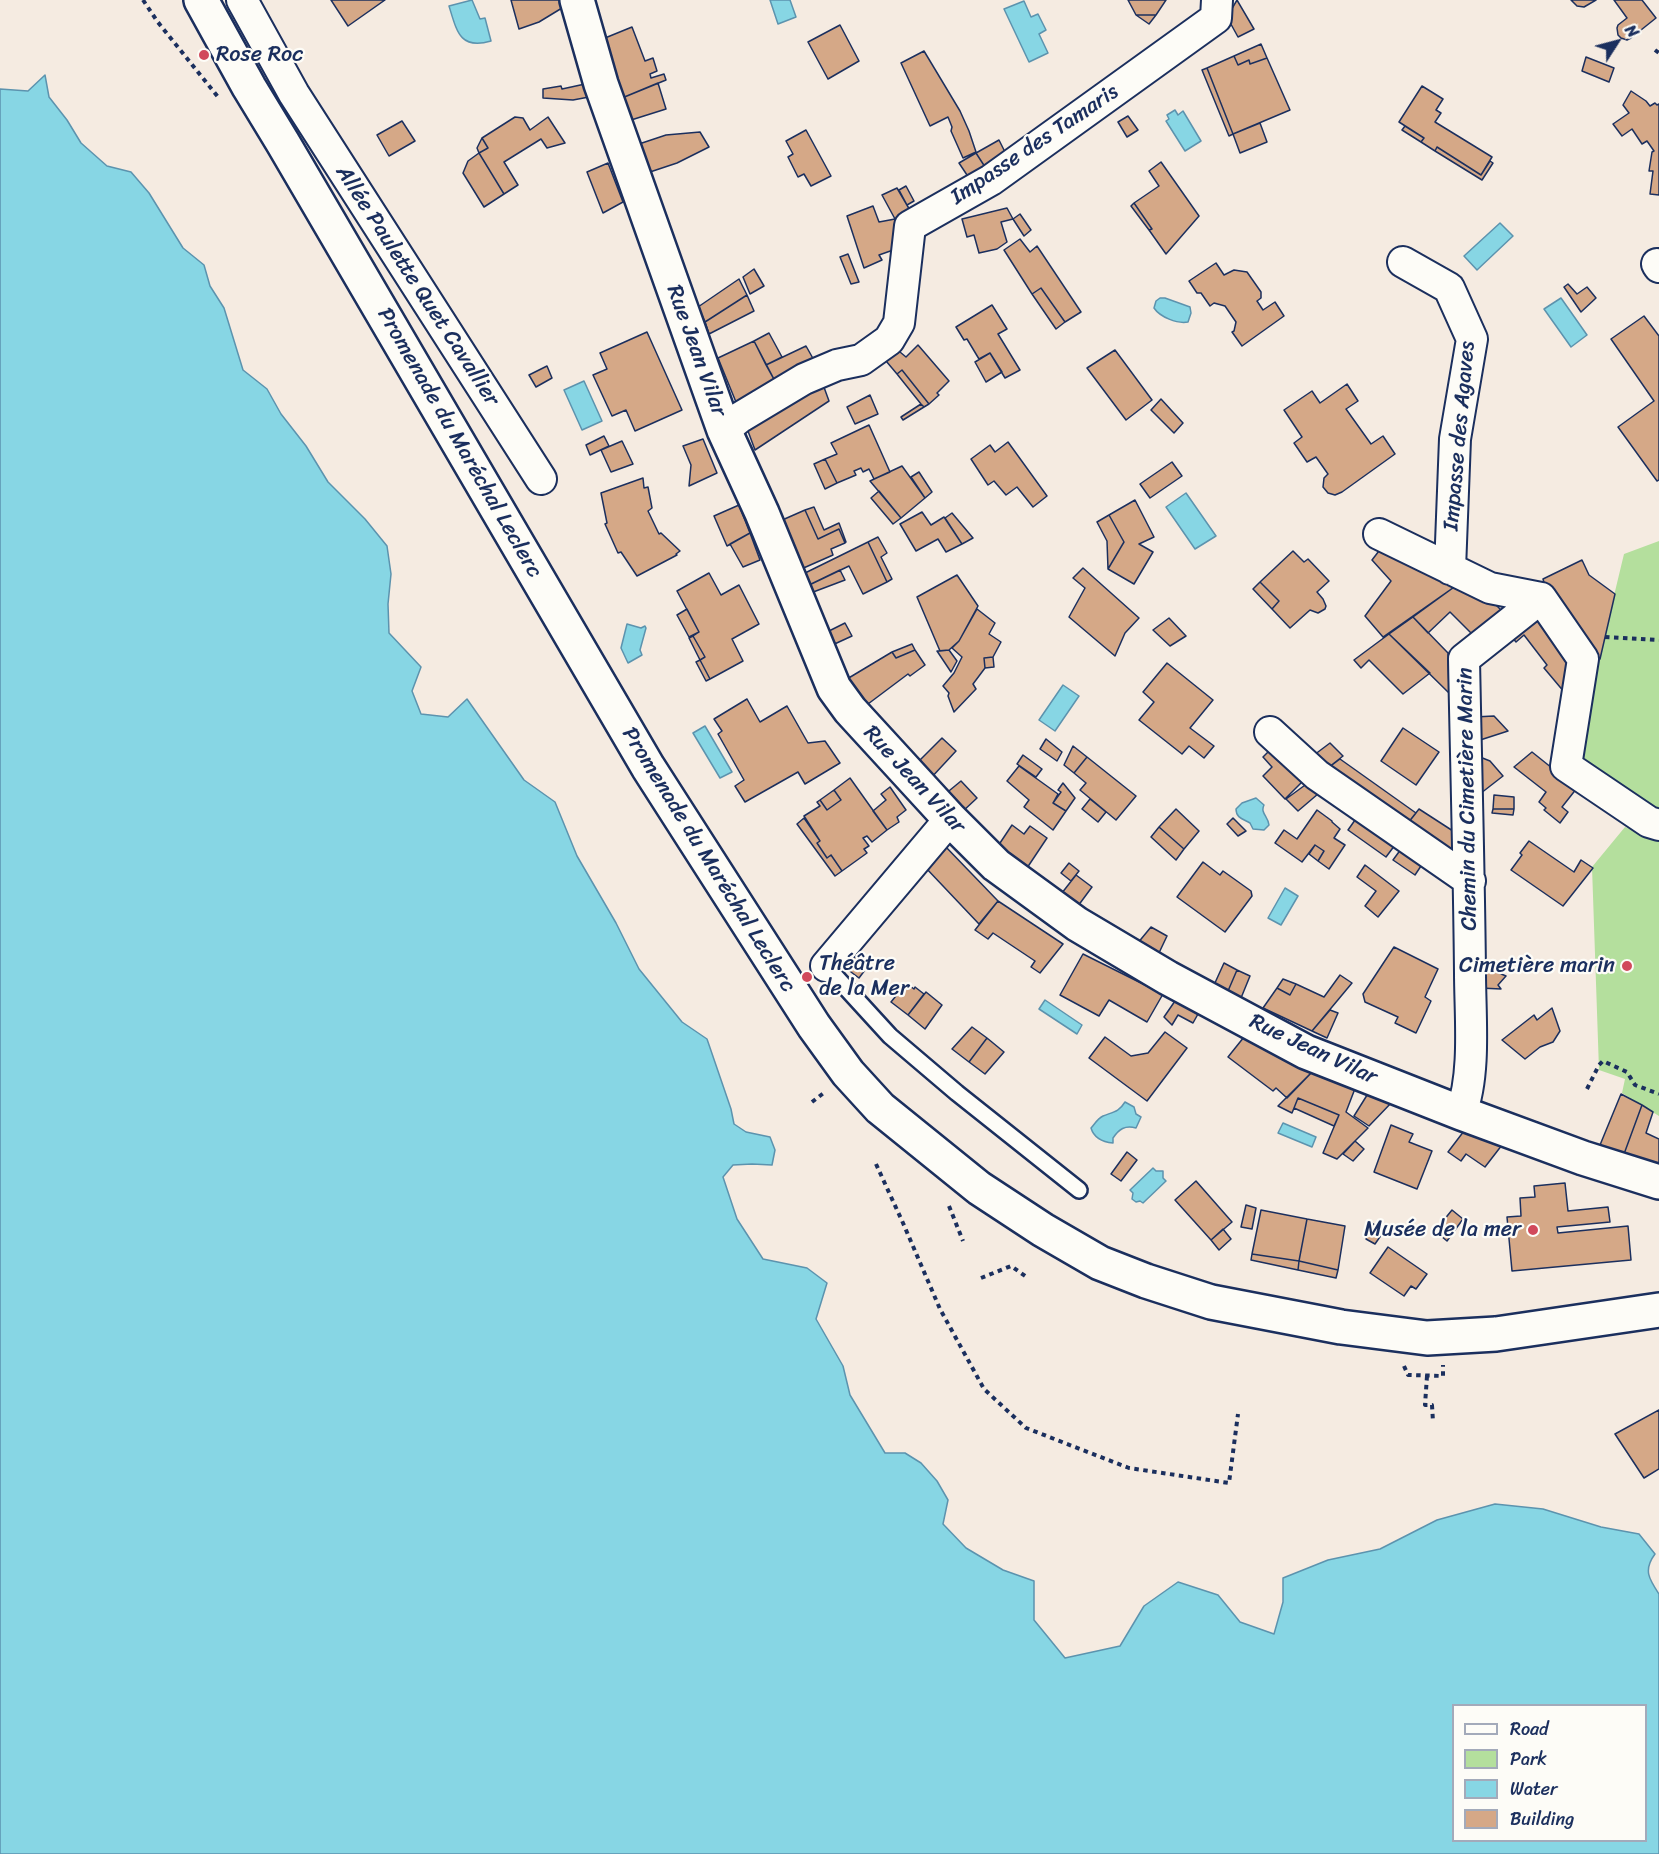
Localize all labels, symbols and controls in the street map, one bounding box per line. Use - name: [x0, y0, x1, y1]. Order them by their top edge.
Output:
- north arrow: [1587, 12, 1647, 72]
- text: N: [1617, 18, 1647, 44]
- place label: Rose Roc: [216, 42, 303, 68]
- marker: Rose Roc: [197, 48, 211, 62]
- street label: Impasse des Tamaris: [946, 79, 1124, 211]
- street label: Allée Paulette Quet Cavallier: [329, 161, 505, 411]
- street label: Rue Jean Vilar: [660, 282, 732, 420]
- street label: Promenade du Maréchal Leclerc: [371, 303, 547, 583]
- street label: Impasse des Agaves: [1439, 340, 1481, 532]
- street label: Chemin du Cimetière Marin: [1453, 667, 1483, 931]
- street label: Rue Jean Vilar: [857, 721, 971, 839]
- street label: Promenade du Maréchal Leclerc: [615, 723, 801, 997]
- place label: Théâtre de la Mer: [819, 951, 909, 1002]
- place label: Cimetière marin: [1459, 953, 1615, 979]
- marker: Cimetière marin: [1620, 959, 1634, 973]
- marker: Théâtre de la Mer: [800, 970, 814, 984]
- street label: Rue Jean Vilar: [1245, 1009, 1381, 1091]
- place label: Musée de la mer: [1364, 1217, 1521, 1243]
- marker: Musée de la mer: [1526, 1223, 1540, 1237]
- legend: [1452, 1704, 1647, 1842]
- text: Road: [1510, 1713, 1549, 1745]
- text: Park: [1510, 1743, 1547, 1775]
- text: Water: [1510, 1773, 1557, 1805]
- text: Building: [1510, 1803, 1574, 1835]

